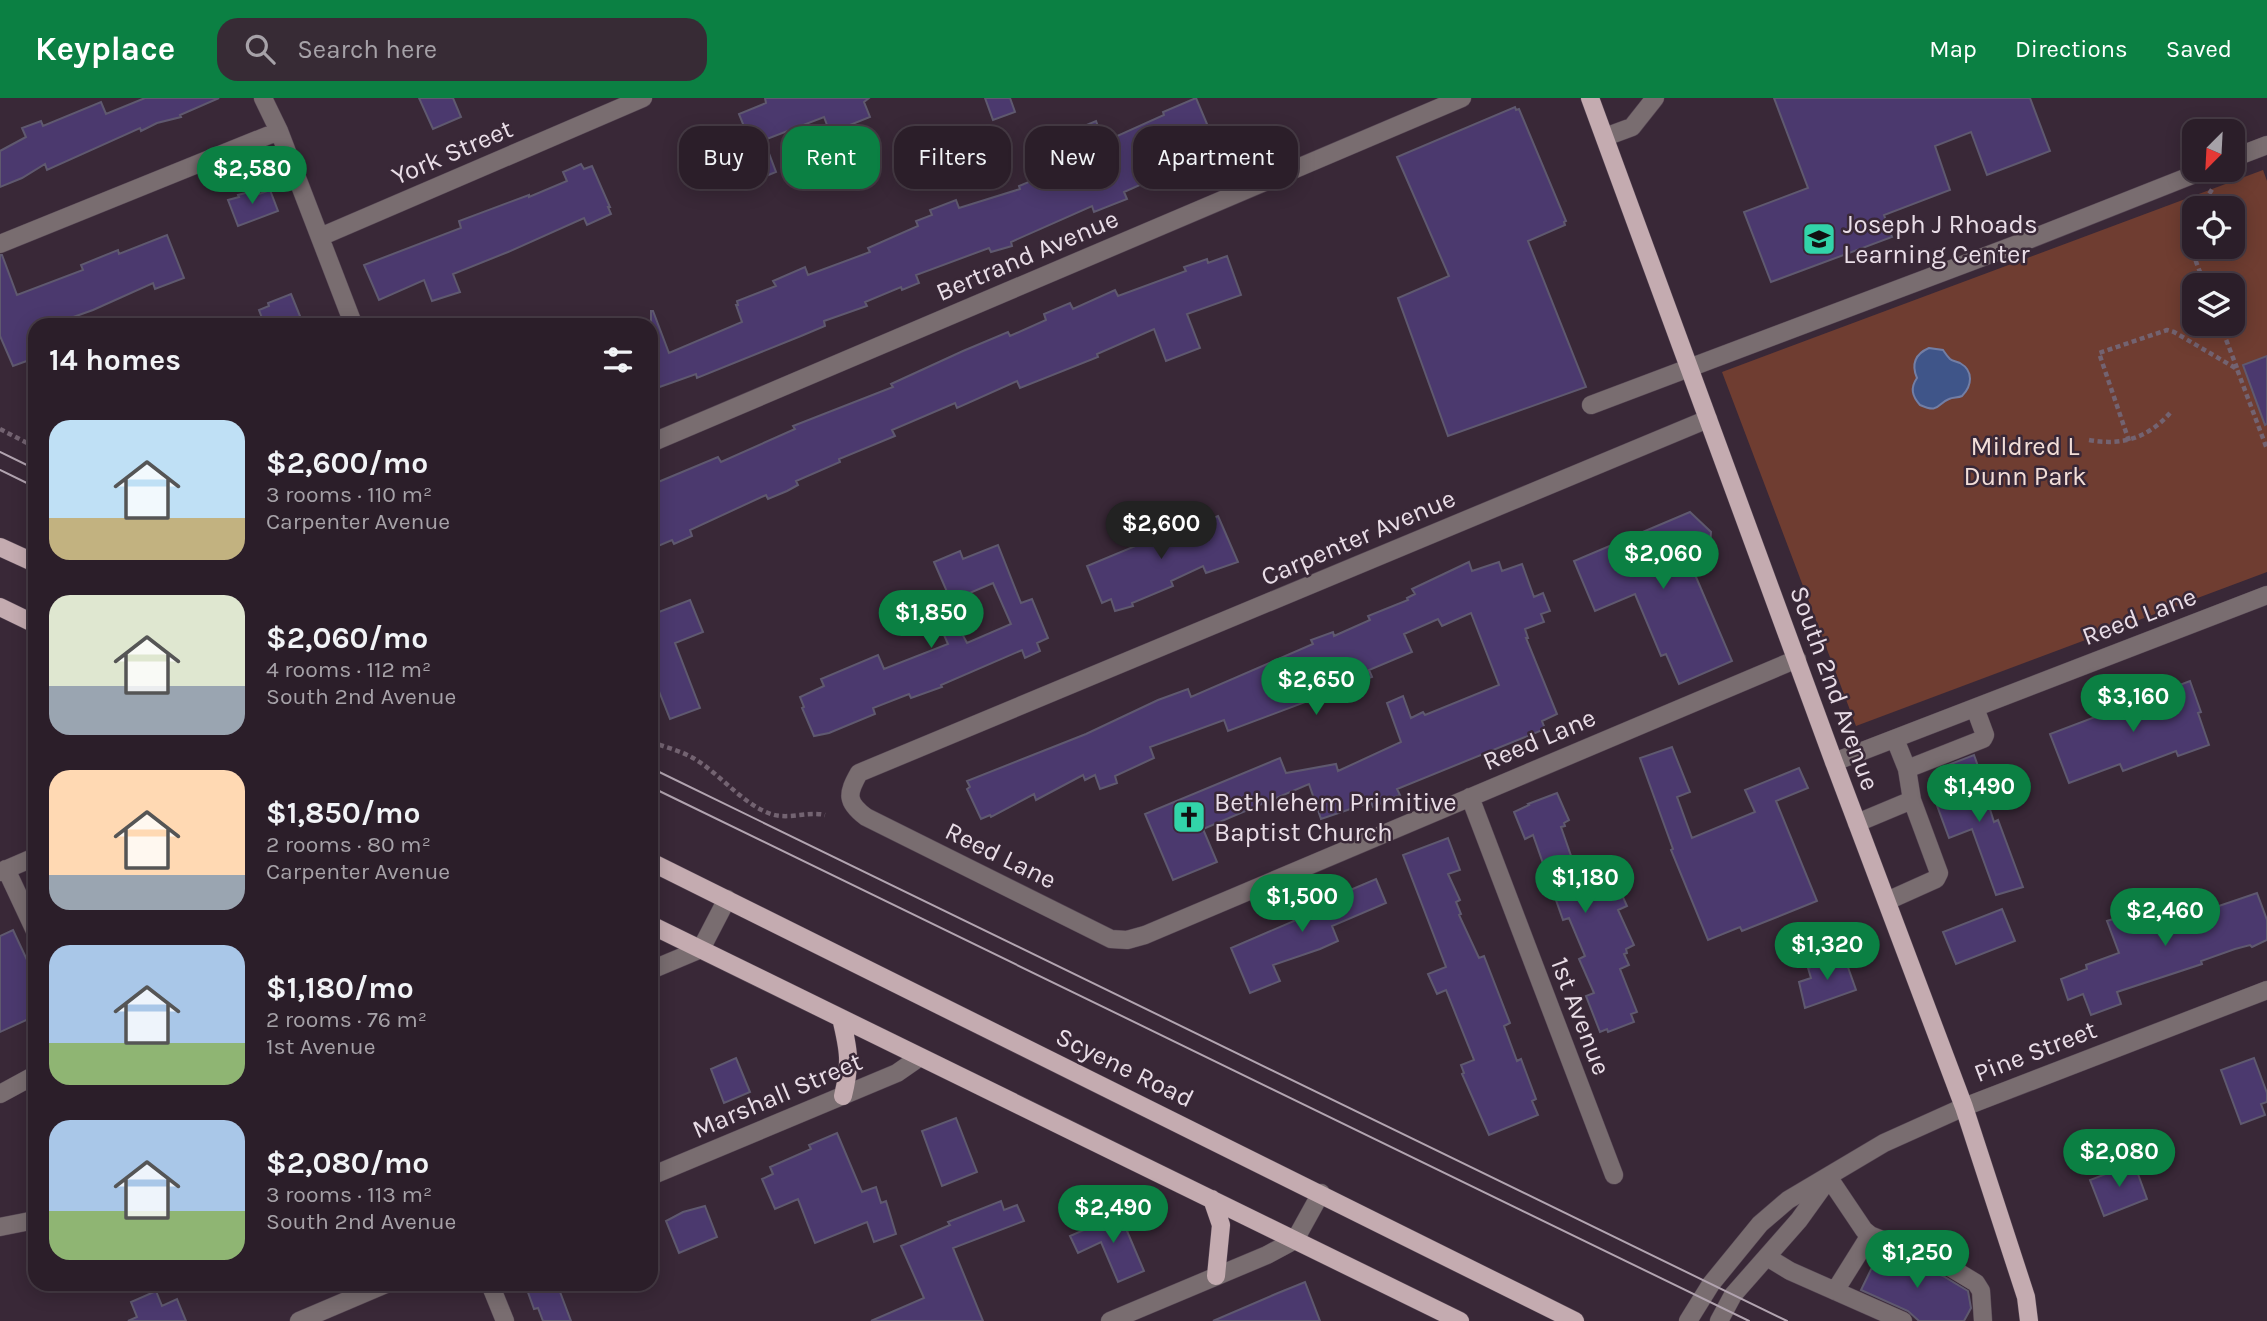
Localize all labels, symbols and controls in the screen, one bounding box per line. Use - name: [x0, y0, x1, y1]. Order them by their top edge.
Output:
- search box: [217, 18, 707, 81]
- text: Keyplace: [35, 30, 175, 68]
- icon: search: [241, 30, 279, 68]
- text: Search here: [297, 34, 437, 65]
- text: Map: [1929, 35, 1977, 63]
- text: Directions: [2015, 35, 2128, 63]
- text: Saved: [2166, 35, 2232, 63]
- street label: York Street: [387, 113, 518, 192]
- north arrow: [2182, 119, 2245, 182]
- map controls: [2182, 119, 2245, 336]
- chip: Buy: [679, 126, 768, 189]
- chip: Rent: [782, 126, 880, 189]
- chip: Filters: [894, 126, 1011, 189]
- chip: New: [1025, 126, 1119, 189]
- chip: Apartment: [1133, 126, 1298, 189]
- pin: $2,580: [195, 146, 309, 206]
- text: $2,580: [213, 155, 291, 182]
- button: locate: [2182, 196, 2245, 259]
- street label: Bertrand Avenue: [931, 203, 1123, 308]
- place label: Joseph J Rhoads Learning Center: [1843, 209, 2038, 270]
- school or university icon: Joseph J Rhoads Learning Center: [1800, 220, 1838, 258]
- button: layers: [2182, 273, 2245, 336]
- icon: filters: [599, 341, 637, 379]
- text: 14 homes: [49, 342, 181, 378]
- park label: Mildred L Dunn Park: [1963, 431, 2087, 492]
- text: $2,600/mo: [266, 445, 428, 481]
- icon: home: [105, 448, 189, 532]
- text: 3 rooms · 110 m²: [266, 481, 432, 508]
- street label: Carpenter Avenue: [1256, 483, 1460, 592]
- pin: $2,600: [1104, 502, 1218, 561]
- text: Carpenter Avenue: [266, 508, 450, 535]
- text: $2,600: [1122, 510, 1200, 537]
- pin: $2,060: [1606, 532, 1720, 591]
- text: $2,060: [1624, 540, 1702, 567]
- street label: Reed Lane: [2078, 581, 2201, 652]
- street label: South 2nd Avenue: [1783, 582, 1886, 795]
- pin: $1,850: [874, 590, 988, 650]
- text: $1,850: [895, 599, 967, 626]
- text: $2,060/mo: [266, 620, 428, 656]
- icon: home: [105, 623, 189, 707]
- text: 4 rooms · 112 m²: [266, 656, 431, 683]
- pin: $2,650: [1259, 658, 1373, 717]
- text: $2,650: [1277, 666, 1355, 693]
- pin: $3,160: [2076, 674, 2190, 734]
- text: South 2nd Avenue: [266, 683, 456, 710]
- text: $3,160: [2097, 683, 2169, 710]
- street label: Reed Lane: [1478, 702, 1600, 777]
- pin: $1,490: [1922, 764, 2036, 824]
- text: $1,490: [1943, 773, 2015, 800]
- place label: Bethlehem Primitive Baptist Church: [1214, 787, 1457, 848]
- text: $1,850/mo: [266, 795, 420, 831]
- icon: home: [105, 798, 189, 882]
- church icon: Bethlehem Primitive Baptist Church: [1170, 798, 1208, 836]
- street label: Reed Lane: [940, 815, 1061, 896]
- text: 2 rooms · 80 m²: [266, 831, 431, 858]
- pin: $1,180: [1528, 856, 1642, 915]
- text: Carpenter Avenue: [266, 858, 450, 885]
- text: $1,180: [1551, 864, 1619, 891]
- pin: $1,500: [1245, 874, 1359, 934]
- text: $1,500: [1266, 883, 1338, 910]
- pin: $2,460: [2108, 888, 2222, 948]
- text: $2,460: [2126, 897, 2204, 924]
- pin: $1,320: [1770, 922, 1884, 982]
- text: $1,320: [1791, 931, 1863, 958]
- street label: 1st Avenue: [1544, 953, 1617, 1080]
- text: $1,180/mo: [266, 970, 414, 1006]
- icon: home: [105, 973, 189, 1057]
- text: 2 rooms · 76 m²: [266, 1006, 427, 1033]
- street label: Pine Street: [1970, 1014, 2101, 1089]
- street label: Scyene Road: [1051, 1021, 1199, 1114]
- text: 1st Avenue: [266, 1033, 376, 1060]
- street label: Marshall Street: [688, 1046, 867, 1145]
- pin: $2,080: [2062, 1130, 2176, 1189]
- text: $2,080: [2079, 1138, 2159, 1165]
- text: $2,080/mo: [266, 1145, 429, 1181]
- icon: home: [105, 1148, 189, 1232]
- text: 3 rooms · 113 m²: [266, 1181, 432, 1208]
- pin: $2,490: [1056, 1186, 1170, 1245]
- text: $2,490: [1074, 1194, 1152, 1221]
- text: South 2nd Avenue: [266, 1208, 456, 1235]
- pin: $1,250: [1860, 1230, 1974, 1290]
- text: $1,250: [1881, 1239, 1953, 1266]

